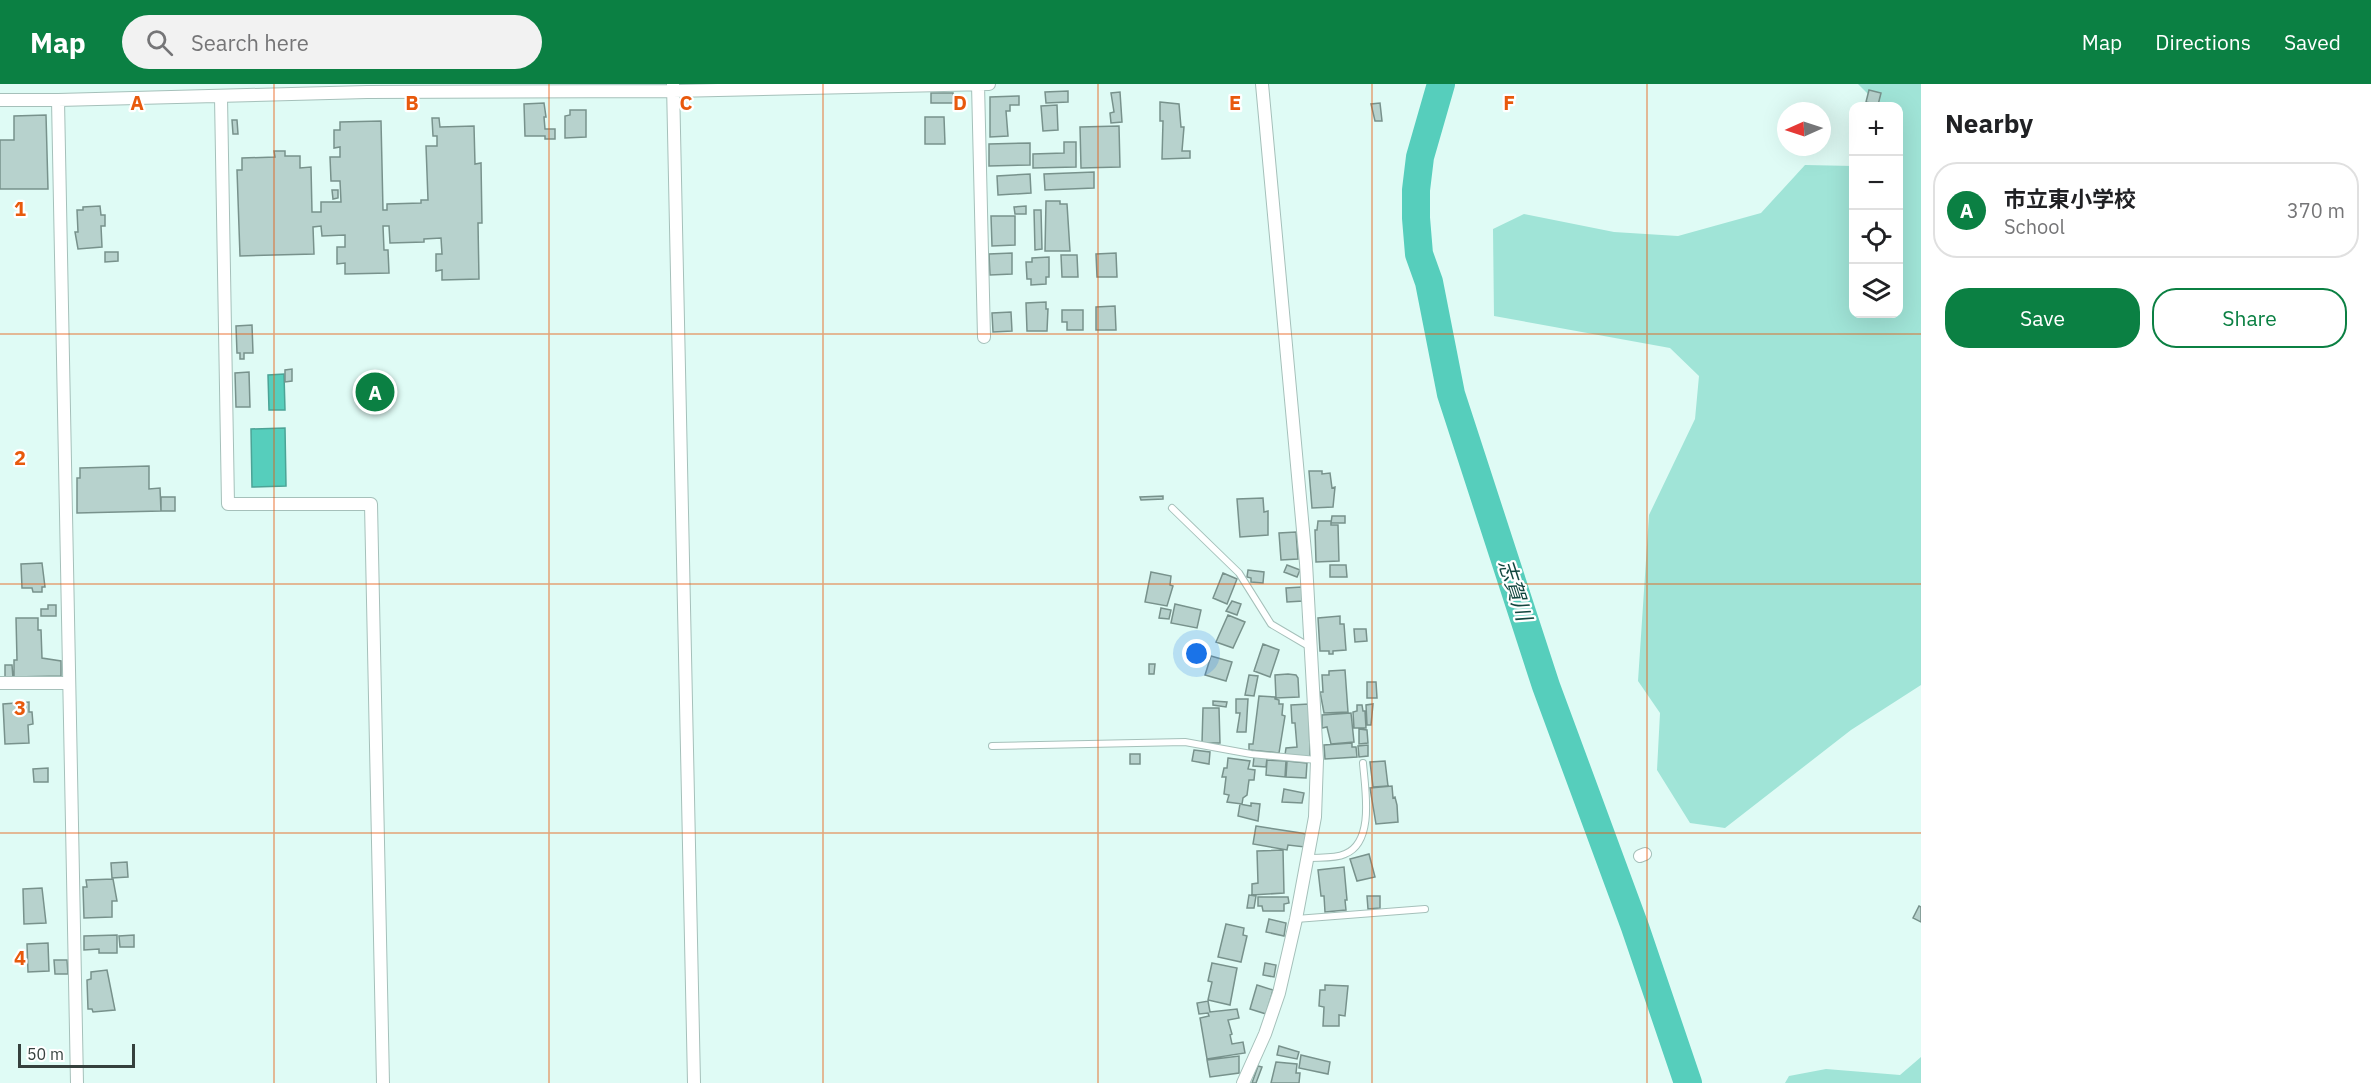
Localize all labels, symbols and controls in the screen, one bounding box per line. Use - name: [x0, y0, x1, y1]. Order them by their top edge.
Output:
- search box: [122, 15, 542, 69]
- text: Map: [30, 24, 86, 61]
- icon: search: [143, 26, 176, 59]
- text: Search here: [191, 28, 309, 57]
- text: Map: [2082, 28, 2122, 56]
- text: Directions: [2155, 28, 2251, 56]
- text: Saved: [2284, 28, 2341, 56]
- text: A: [130, 89, 144, 116]
- text: B: [405, 89, 419, 116]
- text: C: [679, 89, 693, 116]
- text: D: [953, 89, 967, 116]
- text: E: [1229, 89, 1241, 116]
- text: F: [1503, 89, 1515, 116]
- north arrow: [1777, 102, 1831, 156]
- map controls: [1849, 102, 1903, 318]
- button: +: [1849, 102, 1903, 156]
- text: Nearby: [1945, 106, 2033, 140]
- button: −: [1849, 156, 1903, 210]
- text: 市立東小学校: [2004, 184, 2136, 213]
- text: 1: [14, 195, 26, 222]
- text: A: [1960, 197, 1973, 224]
- text: 370 m: [2287, 197, 2345, 224]
- button: locate: [1849, 210, 1903, 264]
- text: School: [2004, 213, 2065, 240]
- button: layers: [1849, 264, 1903, 318]
- button: Save: [1945, 288, 2140, 348]
- button: Share: [2152, 288, 2347, 348]
- pin: A: [356, 370, 394, 414]
- text: 2: [14, 444, 26, 471]
- water label: 志賀川: [1493, 555, 1540, 626]
- your location: [1182, 639, 1211, 668]
- text: 3: [14, 694, 26, 721]
- text: 4: [14, 944, 26, 971]
- scale bar: [18, 1041, 135, 1068]
- text: 50 m: [27, 1044, 64, 1064]

